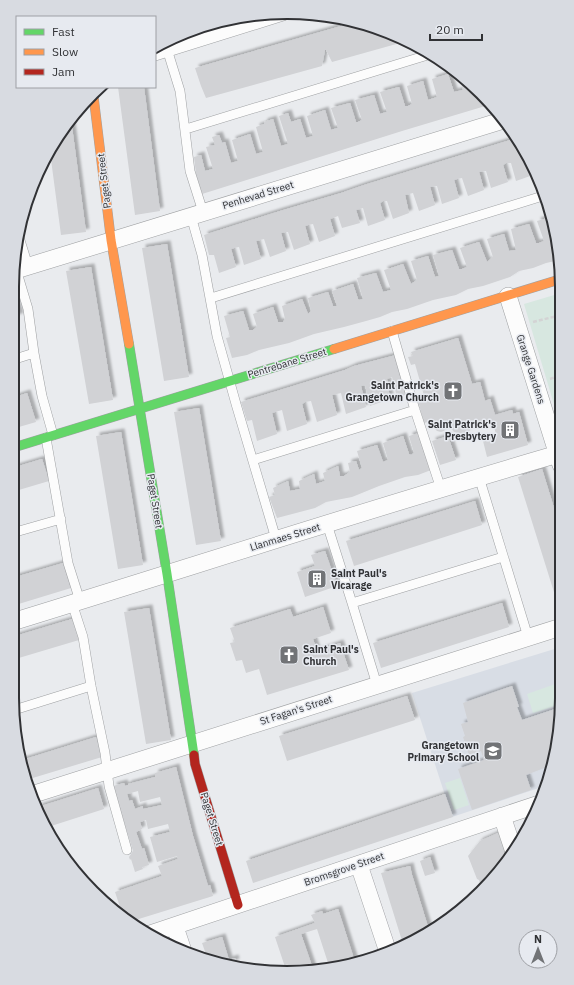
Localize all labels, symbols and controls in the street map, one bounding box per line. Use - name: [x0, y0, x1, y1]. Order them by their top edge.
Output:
- legend: [16, 16, 156, 88]
- scale bar: [430, 16, 482, 42]
- text: 20 m: [436, 22, 464, 37]
- text: Fast: [52, 24, 75, 39]
- text: Slow: [52, 44, 78, 59]
- text: Jam: [52, 64, 75, 79]
- street label: Paget Street: [94, 152, 114, 209]
- street label: Penhevad Street: [221, 178, 296, 212]
- street label: Grange Gardens: [514, 333, 548, 406]
- street label: Pentrebane Street: [246, 345, 328, 381]
- place label: Saint Patrick's Grangetown Church: [346, 379, 439, 404]
- church icon: Saint Patrick's Grangetown Church: [442, 380, 464, 402]
- place label: Saint Patrick's Presbytery: [428, 418, 497, 443]
- building icon: Saint Patrick's Presbytery: [499, 419, 521, 441]
- street label: Paget Street: [144, 473, 166, 530]
- street label: Llanmaes Street: [248, 520, 322, 554]
- place label: Saint Paul's Vicarage: [331, 567, 387, 592]
- building icon: Saint Paul's Vicarage: [306, 568, 328, 590]
- place label: Saint Paul's Church: [303, 643, 359, 668]
- church icon: Saint Paul's Church: [278, 644, 300, 666]
- street label: St Fagan's Street: [258, 692, 334, 728]
- place label: Grangetown Primary School: [408, 739, 479, 764]
- school or university icon: Grangetown Primary School: [482, 740, 504, 762]
- street label: Paget Street: [198, 791, 226, 848]
- street label: Bromsgrove Street: [302, 849, 386, 889]
- north arrow: [518, 929, 558, 969]
- text: N: [534, 932, 542, 946]

